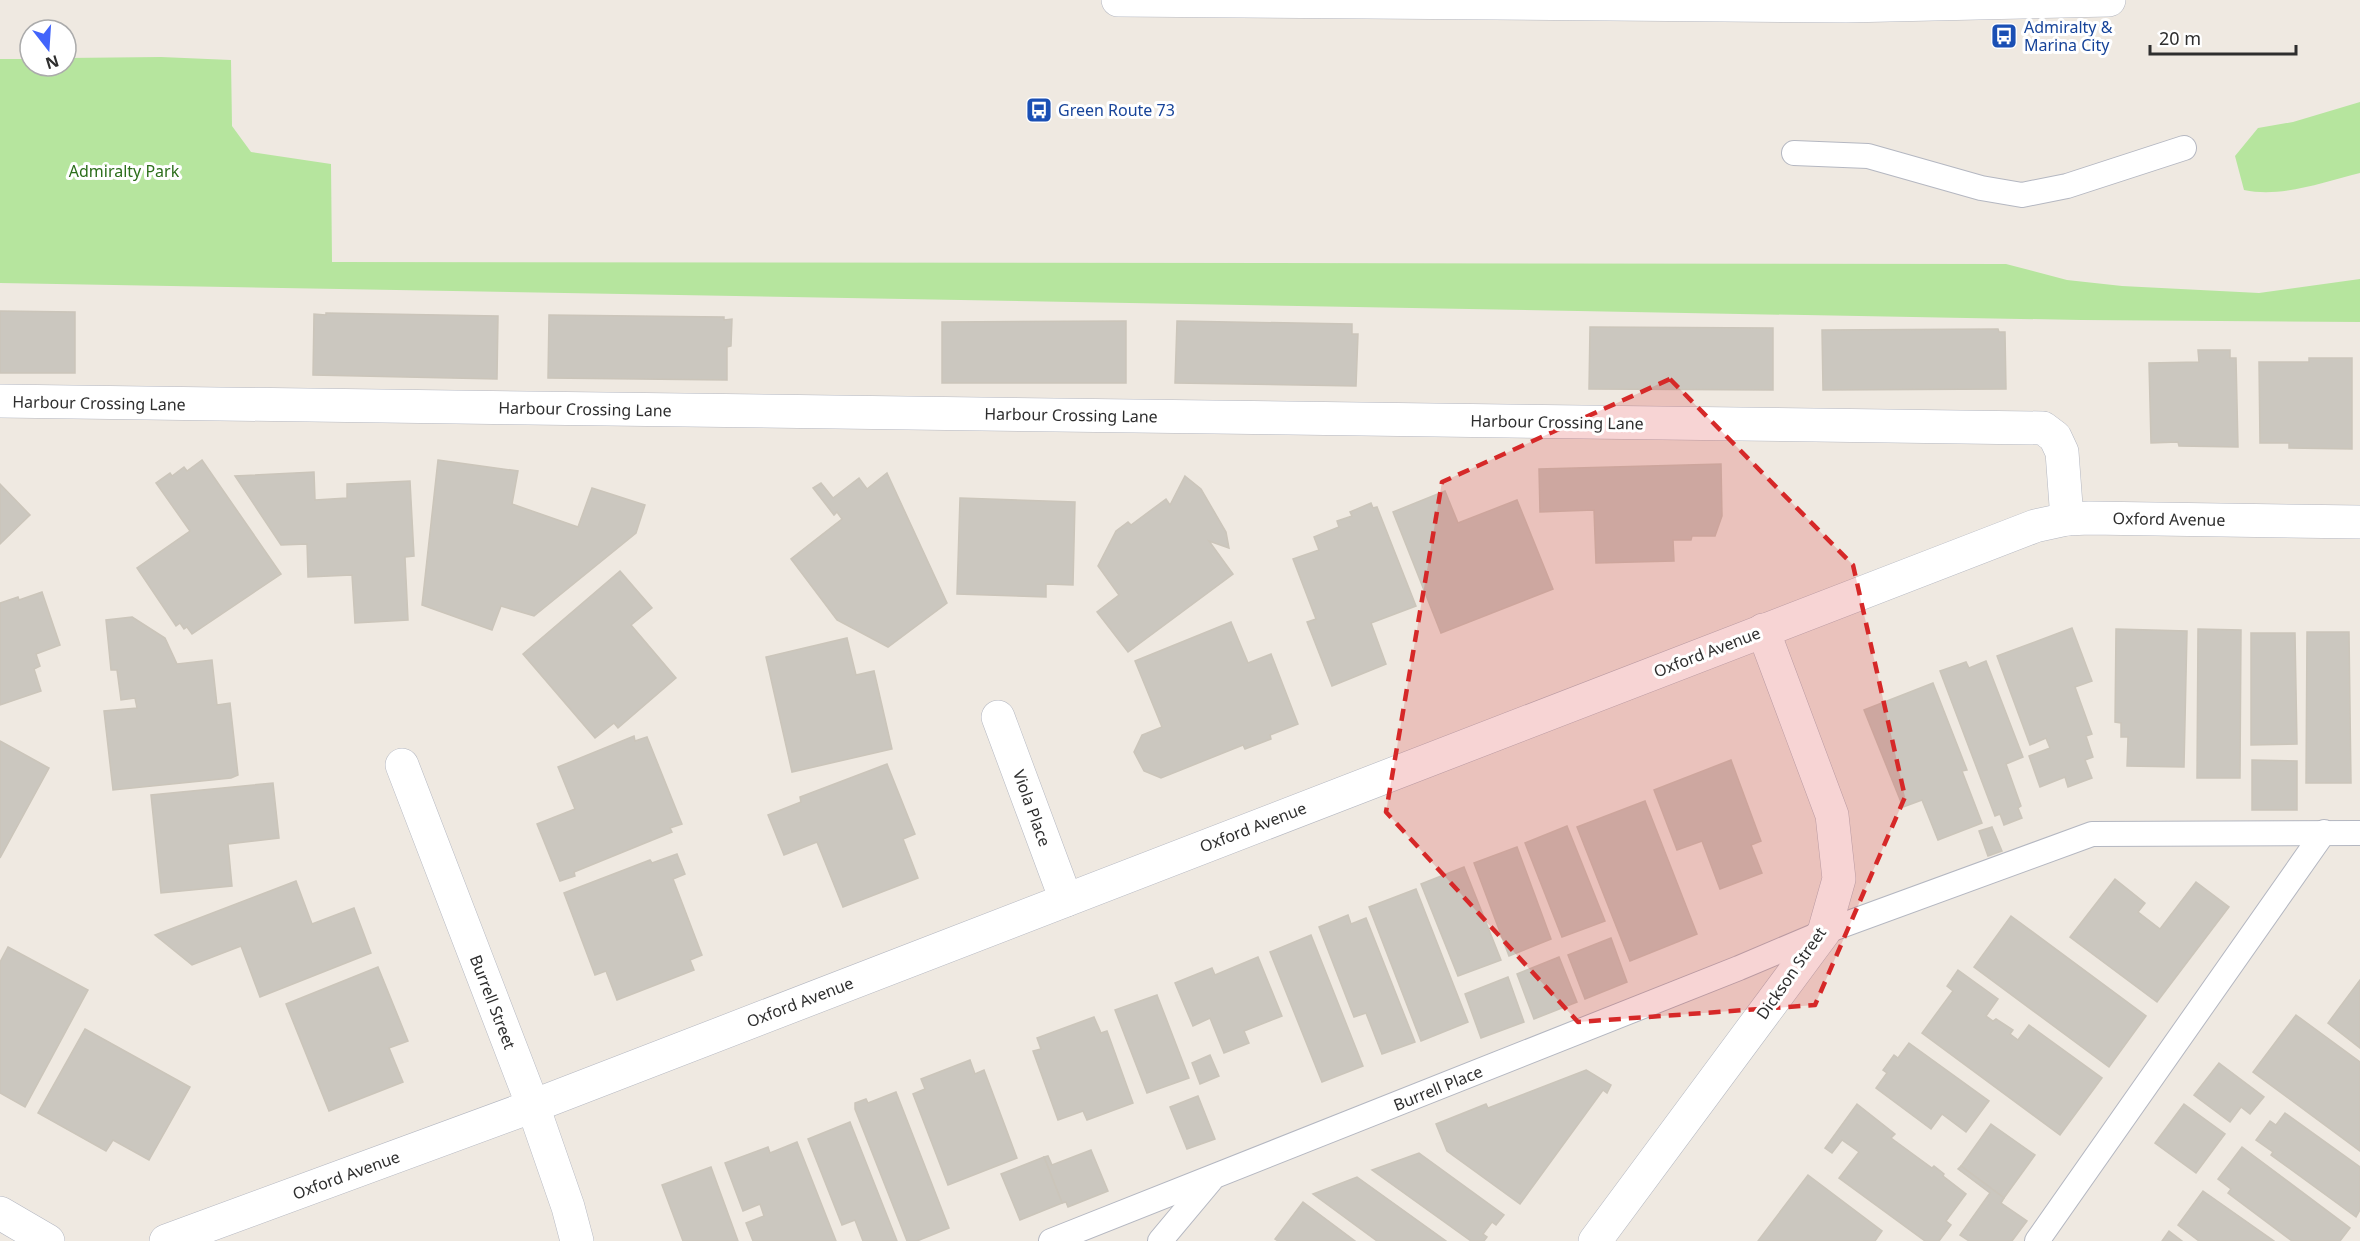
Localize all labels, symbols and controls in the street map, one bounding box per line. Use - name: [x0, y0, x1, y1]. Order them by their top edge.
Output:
- place label: Admiralty & Marina City: [2024, 16, 2113, 56]
- north arrow: [18, 18, 78, 78]
- scale bar: [2150, 18, 2296, 56]
- bus stop icon: Admiralty & Marina City: [1989, 21, 2019, 51]
- text: 20 m: [2159, 26, 2201, 50]
- text: N: [43, 50, 62, 75]
- bus stop icon: Green Route 73: [1024, 95, 1054, 125]
- place label: Green Route 73: [1058, 99, 1175, 121]
- park label: Admiralty Park: [69, 160, 180, 182]
- street label: Harbour Crossing Lane: [12, 390, 186, 416]
- street label: Harbour Crossing Lane: [498, 396, 672, 422]
- street label: Harbour Crossing Lane: [984, 402, 1158, 428]
- street label: Harbour Crossing Lane: [1470, 409, 1644, 435]
- street label: Oxford Avenue: [2113, 507, 2225, 531]
- street label: Oxford Avenue: [1650, 622, 1764, 682]
- street label: Viola Place: [1008, 767, 1056, 849]
- street label: Oxford Avenue: [1196, 797, 1310, 857]
- street label: Dickson Street: [1751, 922, 1831, 1024]
- street label: Burrell Street: [465, 952, 521, 1053]
- street label: Oxford Avenue: [743, 972, 857, 1032]
- street label: Burrell Place: [1390, 1060, 1486, 1116]
- street label: Oxford Avenue: [289, 1145, 403, 1205]

